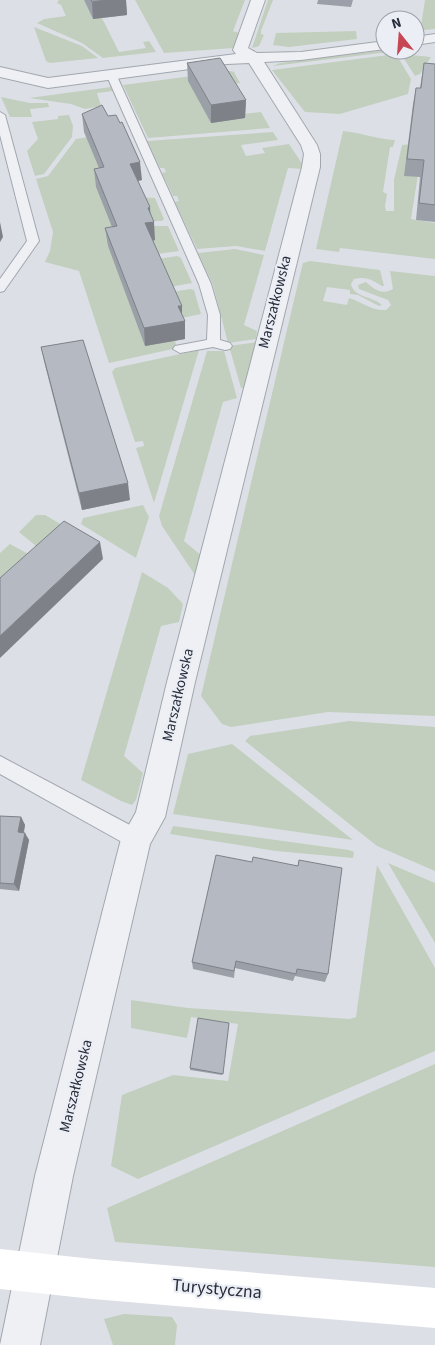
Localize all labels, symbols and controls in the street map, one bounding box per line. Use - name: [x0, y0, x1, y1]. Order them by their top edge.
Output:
- north arrow: [375, 10, 425, 60]
- text: N: [389, 13, 404, 34]
- street label: Marszałkowska: [253, 253, 297, 351]
- street label: Marszałkowska: [157, 646, 199, 744]
- street label: Marszałkowska: [54, 1037, 98, 1135]
- street label: Turystyczna: [171, 1273, 263, 1305]

